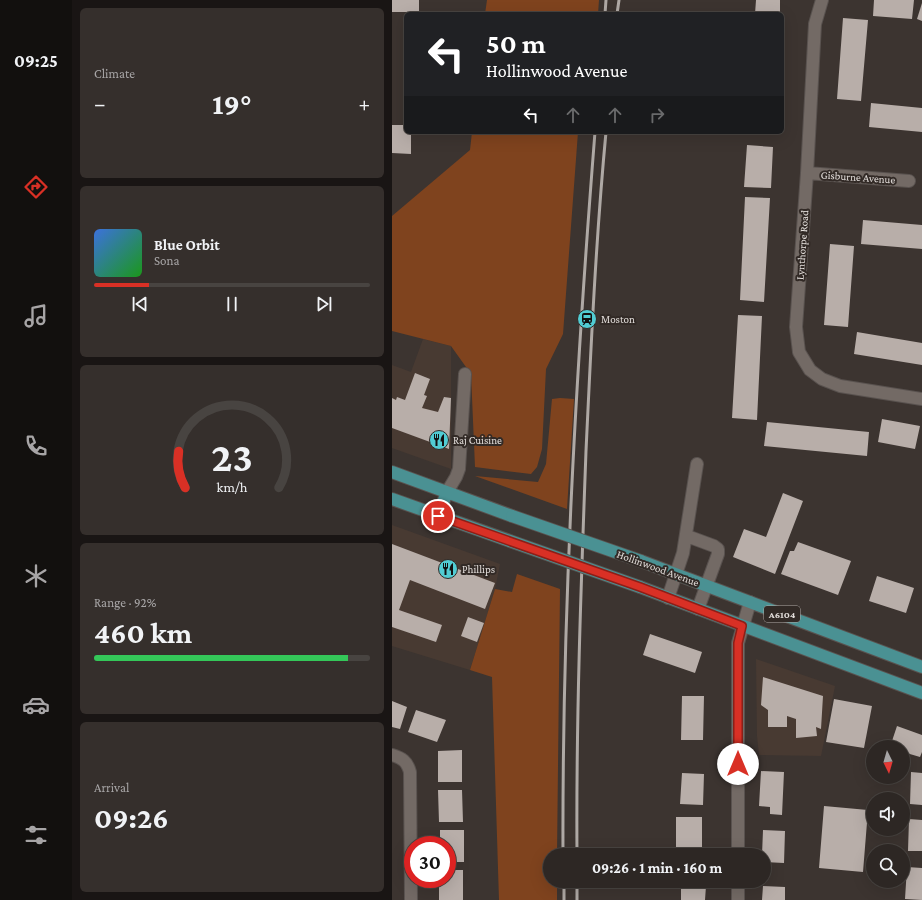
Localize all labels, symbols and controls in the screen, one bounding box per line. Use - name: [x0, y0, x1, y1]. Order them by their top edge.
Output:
- icon: left: [420, 28, 472, 80]
- text: 50 m: [486, 28, 546, 59]
- text: 09:25: [14, 51, 58, 71]
- text: Hollinwood Avenue: [486, 61, 627, 81]
- text: Climate: [94, 66, 135, 81]
- text: 19°: [212, 87, 252, 120]
- text: −: [94, 91, 106, 116]
- text: +: [358, 91, 370, 116]
- icon: left: [520, 104, 542, 126]
- icon: ahead: [562, 104, 584, 126]
- icon: ahead: [604, 104, 626, 126]
- icon: right: [646, 104, 668, 126]
- street label: Gisburne Avenue: [820, 168, 896, 186]
- icon: directions: [22, 173, 50, 201]
- street label: Lynthorpe Road: [794, 209, 811, 280]
- text: Blue Orbit: [154, 237, 220, 253]
- text: Sona: [154, 253, 180, 268]
- icon: previous: [129, 293, 151, 315]
- icon: pause: [221, 293, 243, 315]
- icon: next: [313, 293, 335, 315]
- icon: music: [22, 302, 50, 330]
- station icon: Moston: [576, 308, 598, 330]
- place label: Moston: [601, 313, 635, 325]
- restaurant icon: Raj Cuisine: [428, 429, 450, 451]
- icon: phone: [22, 432, 50, 460]
- text: 23: [211, 434, 253, 480]
- place label: Raj Cuisine: [453, 434, 502, 447]
- text: km/h: [217, 479, 248, 495]
- pin: [421, 499, 455, 533]
- icon: arrive: [427, 505, 449, 527]
- street label: Hollinwood Avenue: [615, 548, 701, 588]
- restaurant icon: Phillips: [437, 558, 459, 580]
- icon: climate: [22, 562, 50, 590]
- place label: Phillips: [462, 563, 495, 576]
- text: Range · 92%: [94, 595, 156, 610]
- road number: A6104: [764, 606, 800, 622]
- text: 460 km: [94, 616, 192, 649]
- icon: car: [22, 691, 50, 719]
- north arrow: [866, 740, 910, 784]
- map controls: [866, 740, 910, 888]
- position arrow: [717, 743, 759, 785]
- text: Arrival: [94, 780, 129, 795]
- button: sound: [866, 792, 910, 836]
- text: 09:26: [94, 801, 169, 834]
- icon: filters: [22, 821, 50, 849]
- speed limit sign: 30: [404, 836, 456, 888]
- button: search: [866, 844, 910, 888]
- text: 09:26 · 1 min · 160 m: [592, 860, 722, 876]

